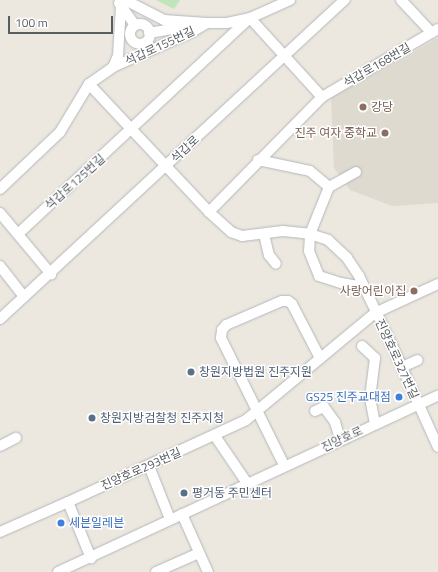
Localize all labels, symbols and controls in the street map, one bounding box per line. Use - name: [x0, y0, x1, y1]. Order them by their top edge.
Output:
- scale bar: [10, 8, 115, 34]
- text: 100 m: [15, 13, 48, 32]
- street label: 석갑로155번길: [123, 24, 197, 68]
- street label: 석갑로168번길: [341, 40, 413, 90]
- place label: 강당: [371, 100, 393, 114]
- marker: 강당: [358, 102, 368, 112]
- place label: 진주 여자 중학교: [294, 126, 377, 140]
- marker: 진주 여자 중학교: [380, 128, 390, 138]
- street label: 석갑로: [168, 132, 202, 166]
- street label: 석갑로125번길: [42, 151, 108, 213]
- place label: 사랑어린이집: [340, 284, 406, 298]
- marker: 사랑어린이집: [409, 286, 419, 296]
- street label: 진양호로327번길: [372, 317, 422, 401]
- place label: 창원지방법원 진주지원: [199, 365, 312, 379]
- marker: 창원지방법원 진주지원: [186, 367, 196, 377]
- place label: GS25 진주교대점: [306, 390, 391, 404]
- marker: GS25 진주교대점: [394, 392, 404, 402]
- place label: 창원지방검찰청 진주지청: [100, 411, 224, 425]
- marker: 창원지방검찰청 진주지청: [87, 413, 97, 423]
- street label: 진양호로: [319, 423, 365, 455]
- street label: 진양호로293번길: [99, 445, 183, 493]
- place label: 평거동 주민센터: [192, 486, 272, 500]
- marker: 평거동 주민센터: [179, 488, 189, 498]
- place label: 세븐일레븐: [69, 516, 124, 530]
- marker: 세븐일레븐: [56, 518, 66, 528]

